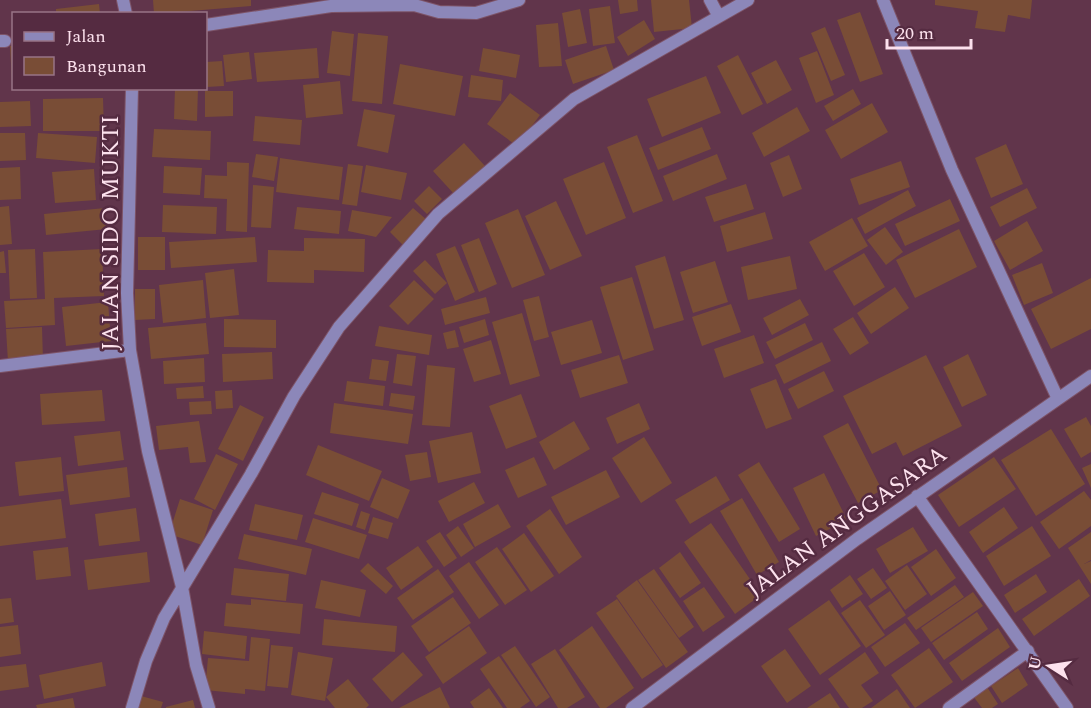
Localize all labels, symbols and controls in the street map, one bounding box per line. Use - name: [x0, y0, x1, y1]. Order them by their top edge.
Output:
- legend: [12, 12, 207, 90]
- scale bar: [887, 12, 971, 50]
- text: 20 m: [896, 20, 934, 47]
- text: Jalan: [66, 23, 106, 50]
- text: Bangunan: [66, 53, 147, 80]
- street label: JALAN SIDO MUKTI: [93, 115, 129, 351]
- street label: JALAN ANGGASARA: [739, 437, 955, 607]
- north arrow: [1019, 636, 1079, 696]
- text: U: [1022, 654, 1048, 672]

